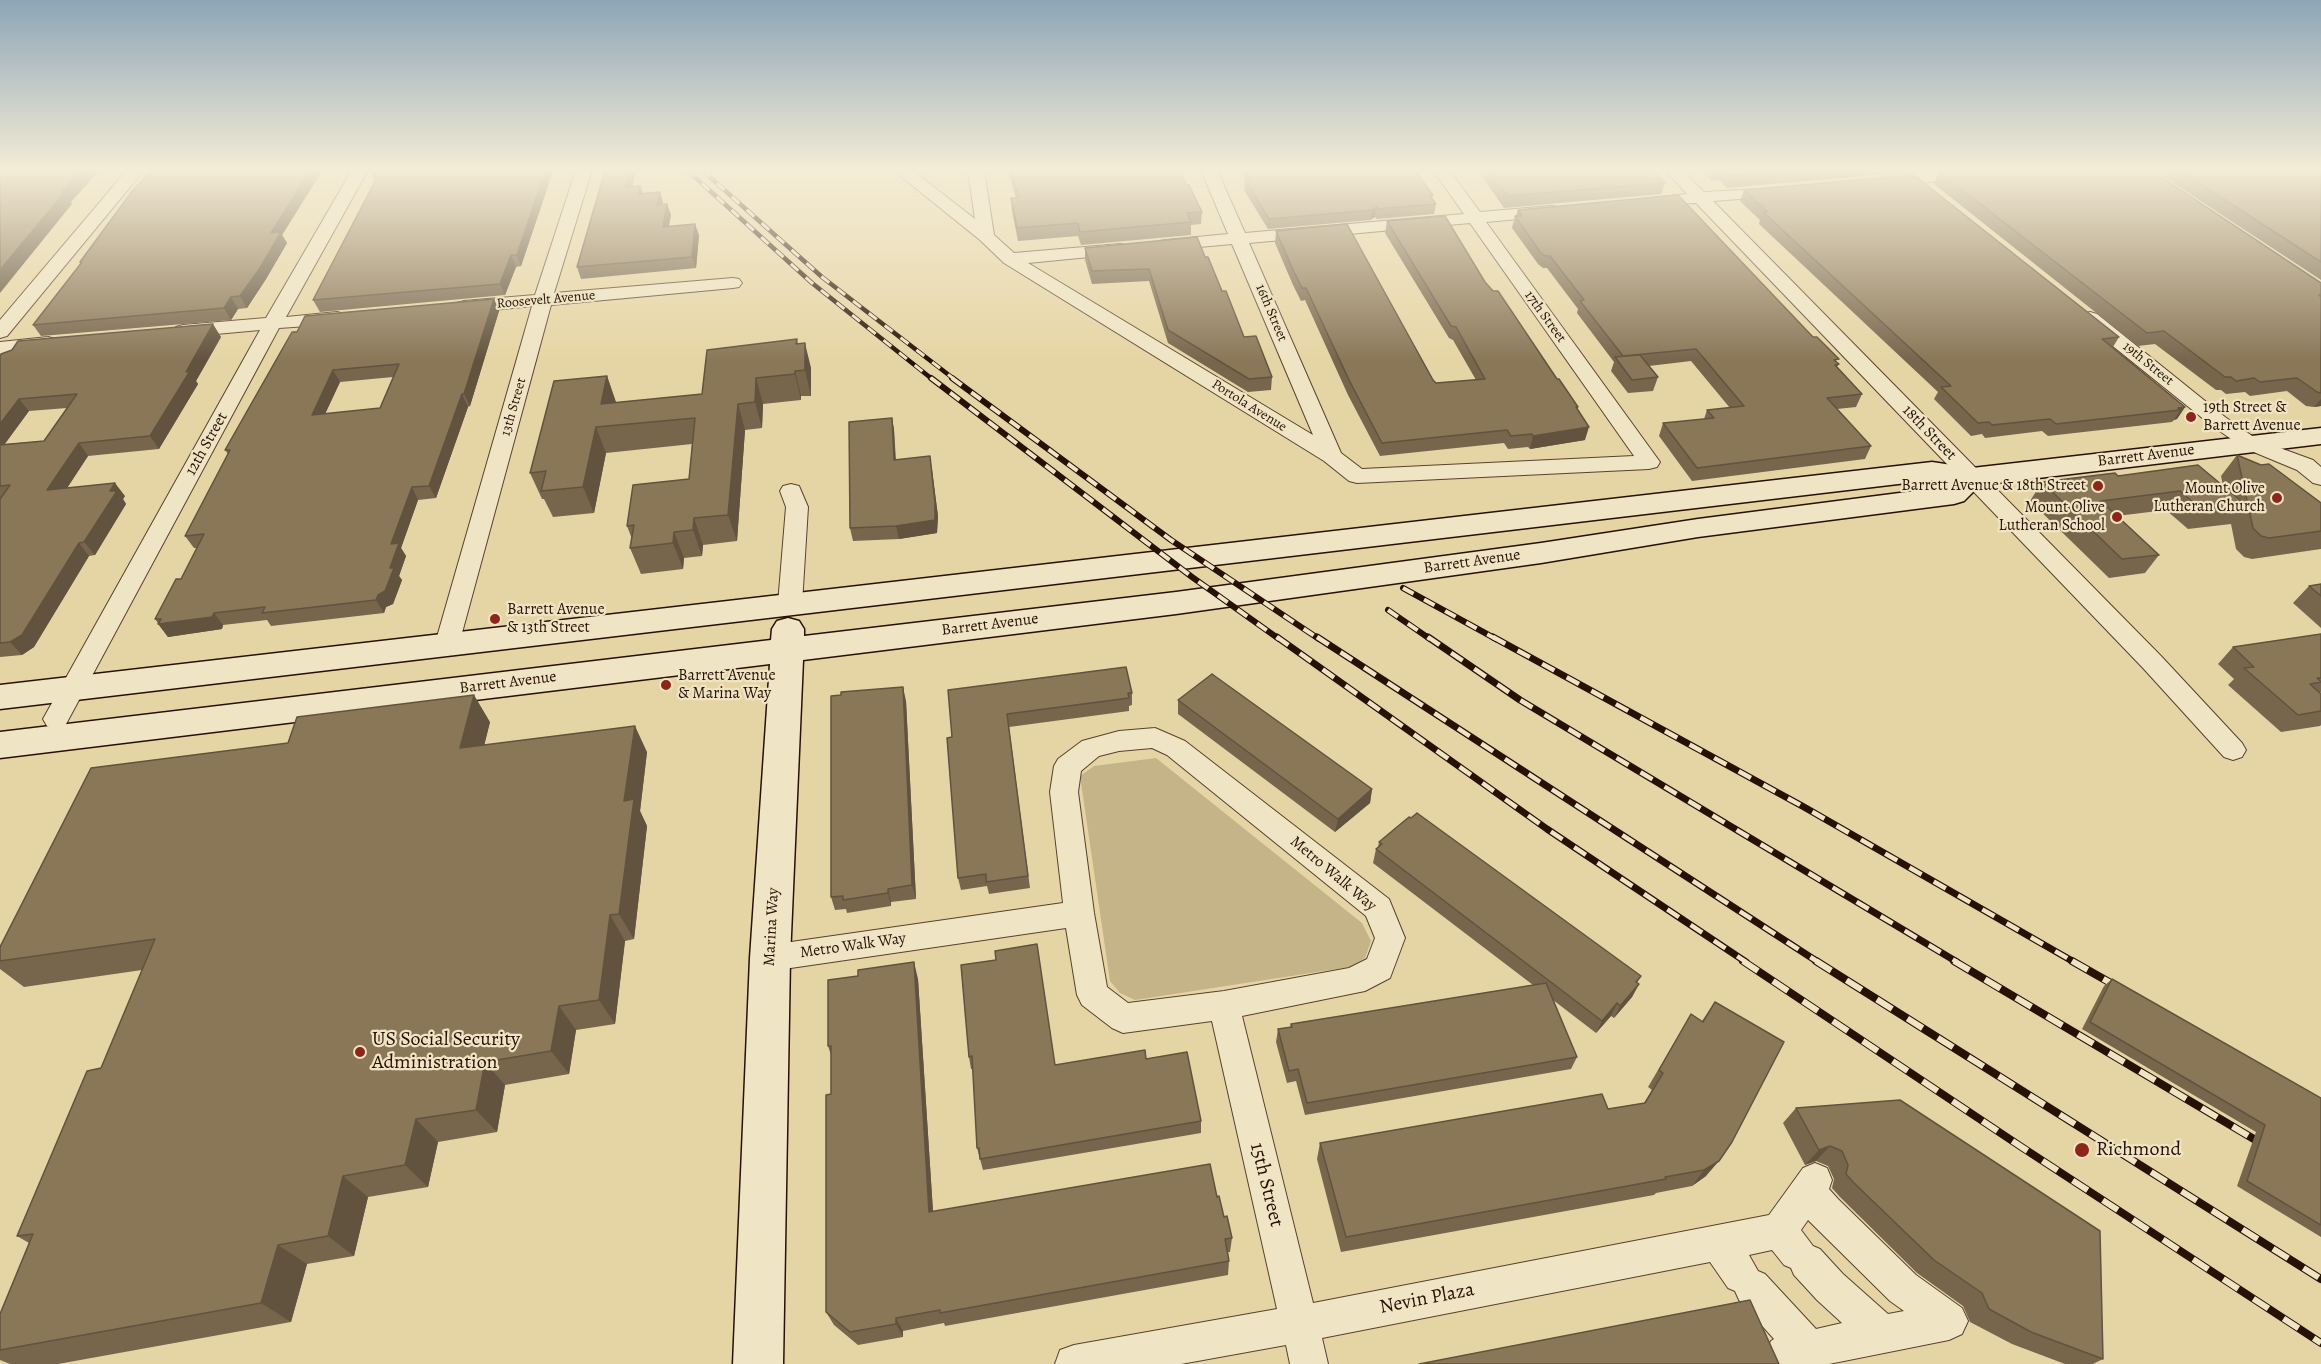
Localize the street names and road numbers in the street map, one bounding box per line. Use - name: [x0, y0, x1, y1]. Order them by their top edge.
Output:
- street label: 16th Street: [1251, 282, 1291, 344]
- street label: Roosevelt Avenue: [496, 287, 596, 313]
- street label: 17th Street: [1521, 288, 1569, 346]
- street label: 19th Street: [2119, 338, 2177, 390]
- street label: 13th Street: [498, 376, 530, 438]
- street label: Portola Avenue: [1208, 376, 1290, 436]
- street label: 18th Street: [1898, 401, 1960, 465]
- street label: 12th Street: [182, 409, 232, 479]
- street label: Barrett Avenue: [2096, 441, 2196, 471]
- street label: Barrett Avenue: [1422, 546, 1522, 578]
- street label: Barrett Avenue: [940, 610, 1040, 640]
- street label: Barrett Avenue: [458, 668, 558, 698]
- street label: Metro Walk Way: [1286, 832, 1380, 916]
- street label: Marina Way: [760, 887, 784, 967]
- street label: Metro Walk Way: [799, 929, 907, 963]
- street label: 15th Street: [1244, 1140, 1288, 1230]
- street label: Nevin Plaza: [1378, 1278, 1476, 1320]

